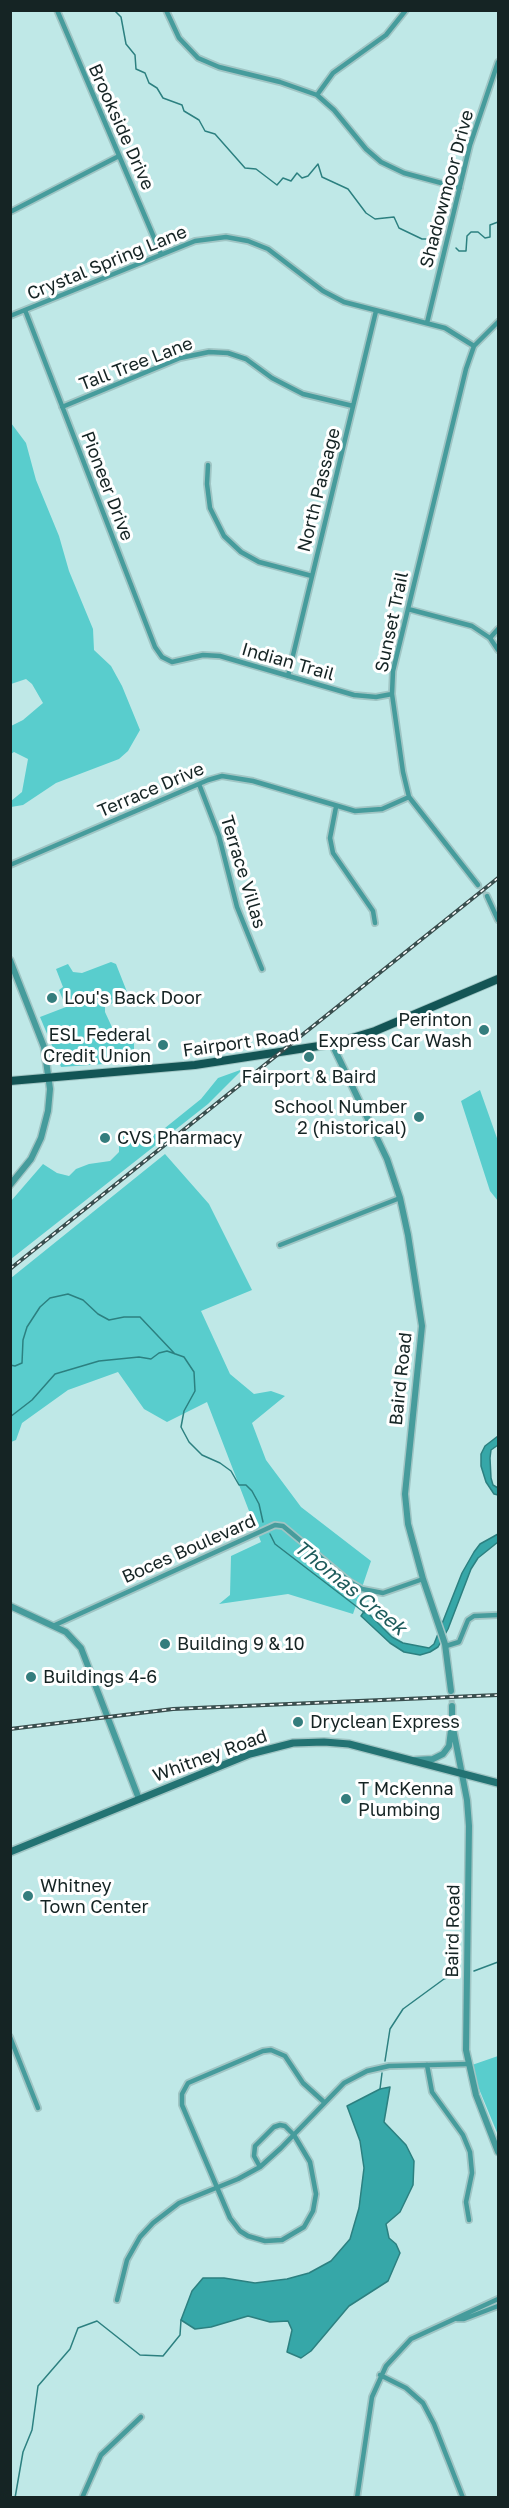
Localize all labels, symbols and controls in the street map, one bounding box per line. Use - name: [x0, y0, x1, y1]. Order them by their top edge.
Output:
- street label: Brookside Drive: [84, 61, 158, 193]
- street label: Shadowmoor Drive: [416, 108, 478, 270]
- street label: Crystal Spring Lane: [24, 221, 190, 305]
- street label: Tall Tree Lane: [76, 332, 196, 396]
- street label: North Passage: [293, 426, 345, 554]
- street label: Pioneer Drive: [76, 428, 138, 544]
- street label: Sunset Trail: [371, 570, 413, 674]
- street label: Indian Trail: [239, 638, 337, 686]
- street label: Terrace Drive: [95, 758, 207, 822]
- street label: Terrace Villas: [216, 813, 270, 931]
- place label: Lou's Back Door: [64, 987, 202, 1009]
- marker: Lou's Back Door: [45, 991, 59, 1005]
- place label: Perinton Express Car Wash: [318, 1009, 472, 1052]
- marker: Perinton Express Car Wash: [477, 1023, 491, 1037]
- place label: ESL Federal Credit Union: [43, 1024, 151, 1066]
- street label: Fairport Road: [181, 1024, 301, 1062]
- marker: ESL Federal Credit Union: [156, 1038, 170, 1052]
- marker: Fairport & Baird: [302, 1050, 316, 1064]
- place label: Fairport & Baird: [242, 1066, 376, 1088]
- place label: School Number 2 (historical): [274, 1096, 407, 1138]
- marker: School Number 2 (historical): [412, 1110, 426, 1124]
- place label: CVS Pharmacy: [117, 1127, 242, 1149]
- marker: CVS Pharmacy: [98, 1131, 112, 1145]
- street label: Baird Road: [385, 1331, 417, 1427]
- street label: Boces Boulevard: [119, 1510, 259, 1588]
- water label: Thomas Creek: [289, 1536, 411, 1640]
- place label: Building 9 & 10: [177, 1633, 305, 1655]
- marker: Building 9 & 10: [158, 1637, 172, 1651]
- place label: Buildings 4-6: [43, 1666, 157, 1688]
- marker: Buildings 4-6: [24, 1670, 38, 1684]
- place label: Dryclean Express: [310, 1711, 460, 1733]
- marker: Dryclean Express: [291, 1715, 305, 1729]
- street label: Whitney Road: [150, 1725, 270, 1787]
- place label: T McKenna Plumbing: [358, 1778, 454, 1820]
- marker: T McKenna Plumbing: [339, 1792, 353, 1806]
- place label: Whitney Town Center: [40, 1875, 149, 1918]
- street label: Baird Road: [441, 1884, 465, 1978]
- marker: Whitney Town Center: [21, 1889, 35, 1903]

